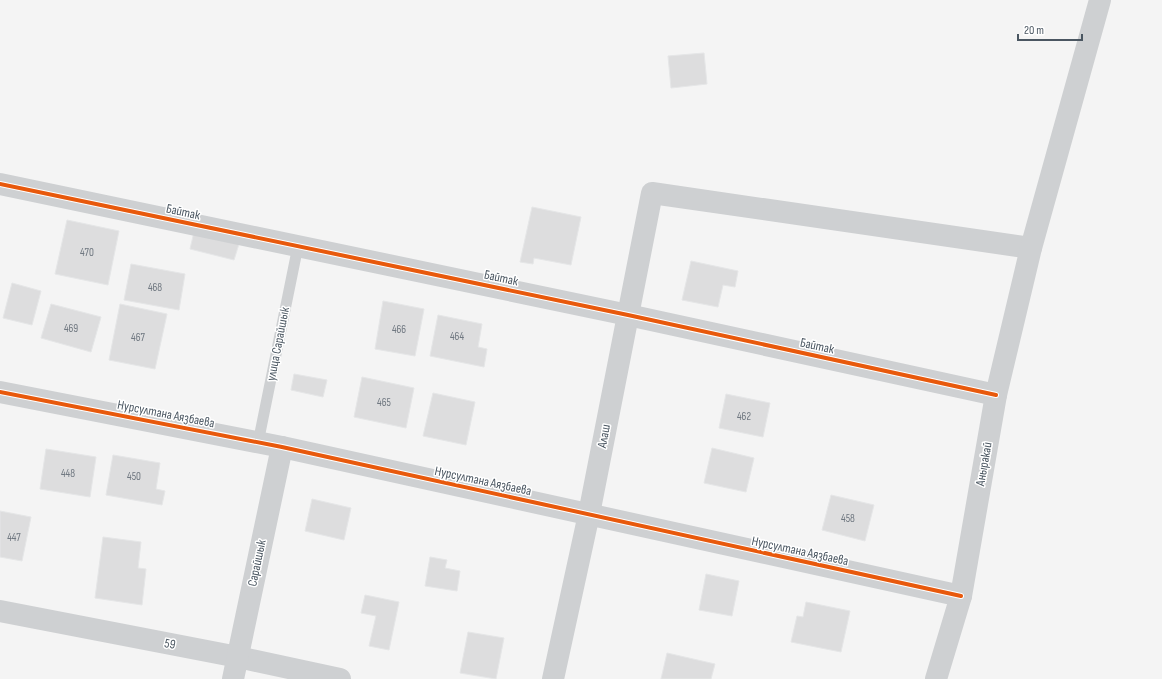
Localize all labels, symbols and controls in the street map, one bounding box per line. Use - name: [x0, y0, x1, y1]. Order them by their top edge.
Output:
- scale bar: [1018, 16, 1082, 42]
- text: 20 m: [1024, 23, 1044, 38]
- street label: Байтак: [165, 201, 202, 223]
- house number: 470: [80, 246, 94, 259]
- street label: Байтак: [483, 267, 520, 289]
- house number: 468: [148, 281, 162, 294]
- street label: улица Сарайшык: [263, 306, 293, 382]
- house number: 469: [64, 322, 78, 335]
- house number: 466: [392, 323, 406, 336]
- house number: 464: [450, 330, 465, 343]
- house number: 467: [131, 331, 146, 344]
- street label: Байтак: [799, 335, 836, 357]
- house number: 465: [377, 396, 391, 409]
- street label: Нурсултана Аязбаева: [116, 397, 216, 431]
- house number: 462: [737, 410, 751, 423]
- street label: Алаш: [594, 423, 614, 450]
- street label: Аныракай: [972, 441, 996, 488]
- street label: Нурсултана Аязбаева: [433, 463, 533, 499]
- house number: 448: [61, 467, 75, 480]
- house number: 450: [127, 470, 141, 483]
- house number: 458: [841, 512, 855, 525]
- house number: 447: [7, 531, 21, 544]
- street label: Нурсултана Аязбаева: [750, 533, 850, 569]
- street label: Сарайшык: [244, 538, 270, 588]
- street label: 59: [163, 635, 177, 653]

